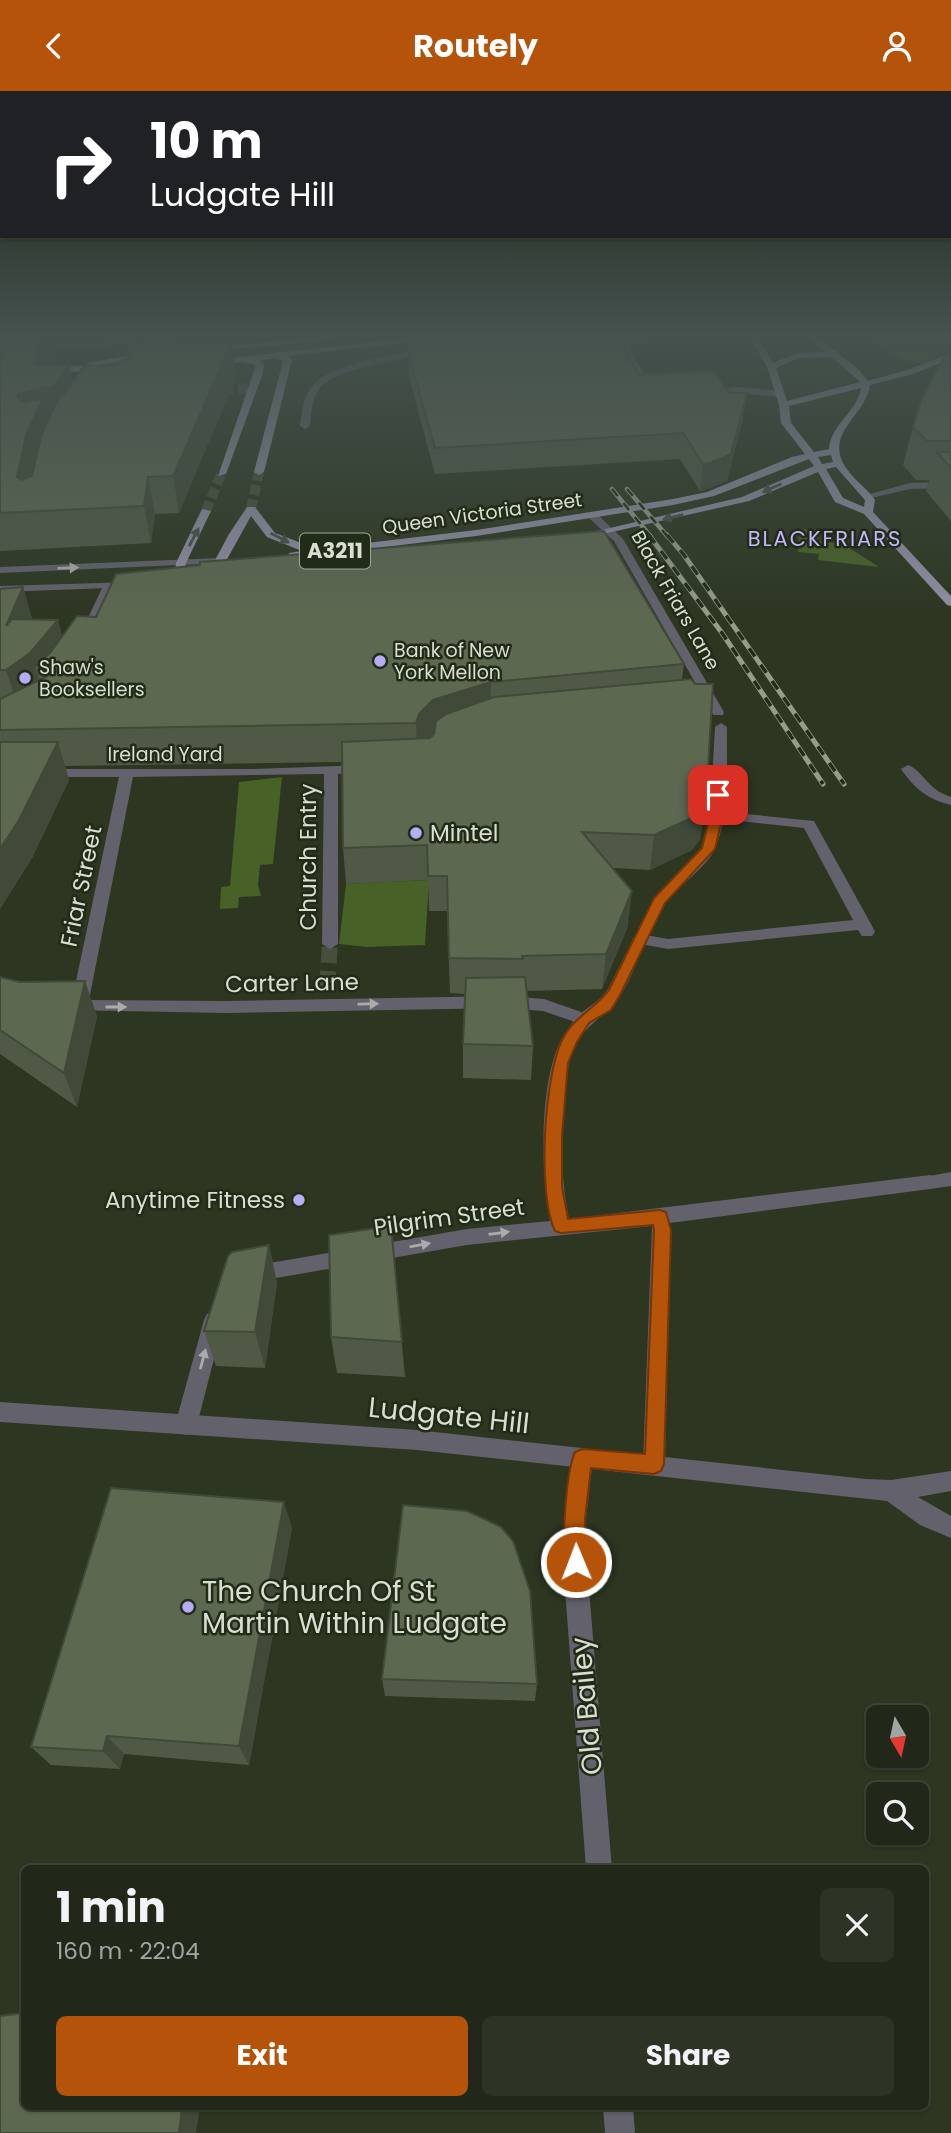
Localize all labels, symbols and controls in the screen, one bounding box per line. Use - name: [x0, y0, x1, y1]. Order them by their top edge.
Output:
- text: Routely: [413, 23, 538, 68]
- icon: back: [35, 27, 73, 65]
- icon: person: [878, 27, 916, 65]
- text: 10 m: [150, 107, 263, 175]
- icon: right: [35, 119, 126, 210]
- text: Ludgate Hill: [150, 172, 335, 217]
- one-way arrow: [762, 482, 782, 494]
- street label: Queen Victoria Street: [380, 486, 584, 541]
- one-way arrow: [662, 512, 684, 523]
- district label: BLACKFRIARS: [748, 524, 902, 553]
- street label: Black Friars Lane: [625, 526, 726, 675]
- one-way arrow: [188, 527, 200, 547]
- one-way arrow: [270, 533, 290, 544]
- road number: A3211: [300, 533, 370, 568]
- one-way arrow: [57, 562, 79, 574]
- place label: Bank of New York Mellon: [394, 637, 510, 686]
- marker: Bank of New York Mellon: [372, 653, 388, 669]
- place label: Shaw's Booksellers: [39, 654, 145, 703]
- marker: Shaw's Booksellers: [17, 670, 33, 686]
- street label: Ireland Yard: [107, 741, 223, 768]
- pin: [688, 765, 748, 825]
- icon: arrive: [699, 776, 737, 814]
- street label: Church Entry: [292, 783, 324, 931]
- place label: Mintel: [430, 817, 498, 849]
- street label: Friar Street: [53, 822, 109, 950]
- marker: Mintel: [408, 825, 424, 841]
- street label: Carter Lane: [225, 966, 359, 1000]
- one-way arrow: [357, 999, 379, 1010]
- one-way arrow: [105, 1001, 127, 1013]
- place label: Anytime Fitness: [105, 1184, 285, 1216]
- street label: Pilgrim Street: [372, 1191, 526, 1243]
- marker: Anytime Fitness: [291, 1192, 307, 1208]
- one-way arrow: [488, 1227, 510, 1238]
- one-way arrow: [410, 1239, 432, 1250]
- one-way arrow: [198, 1348, 209, 1370]
- street label: Ludgate Hill: [366, 1388, 531, 1443]
- position arrow: [539, 1525, 613, 1599]
- place label: The Church Of St Martin Within Ludgate: [202, 1572, 507, 1643]
- marker: The Church Of St Martin Within Ludgate: [180, 1599, 196, 1615]
- street label: Old Bailey: [561, 1635, 612, 1777]
- north arrow: [866, 1705, 929, 1767]
- map controls: [866, 1705, 929, 1845]
- button: search: [866, 1782, 929, 1845]
- text: 1 min: [56, 1878, 166, 1937]
- button: close: [820, 1888, 894, 1962]
- text: 160 m · 22:04: [56, 1935, 200, 1967]
- button: Exit: [56, 2016, 468, 2096]
- button: Share: [482, 2016, 894, 2096]

